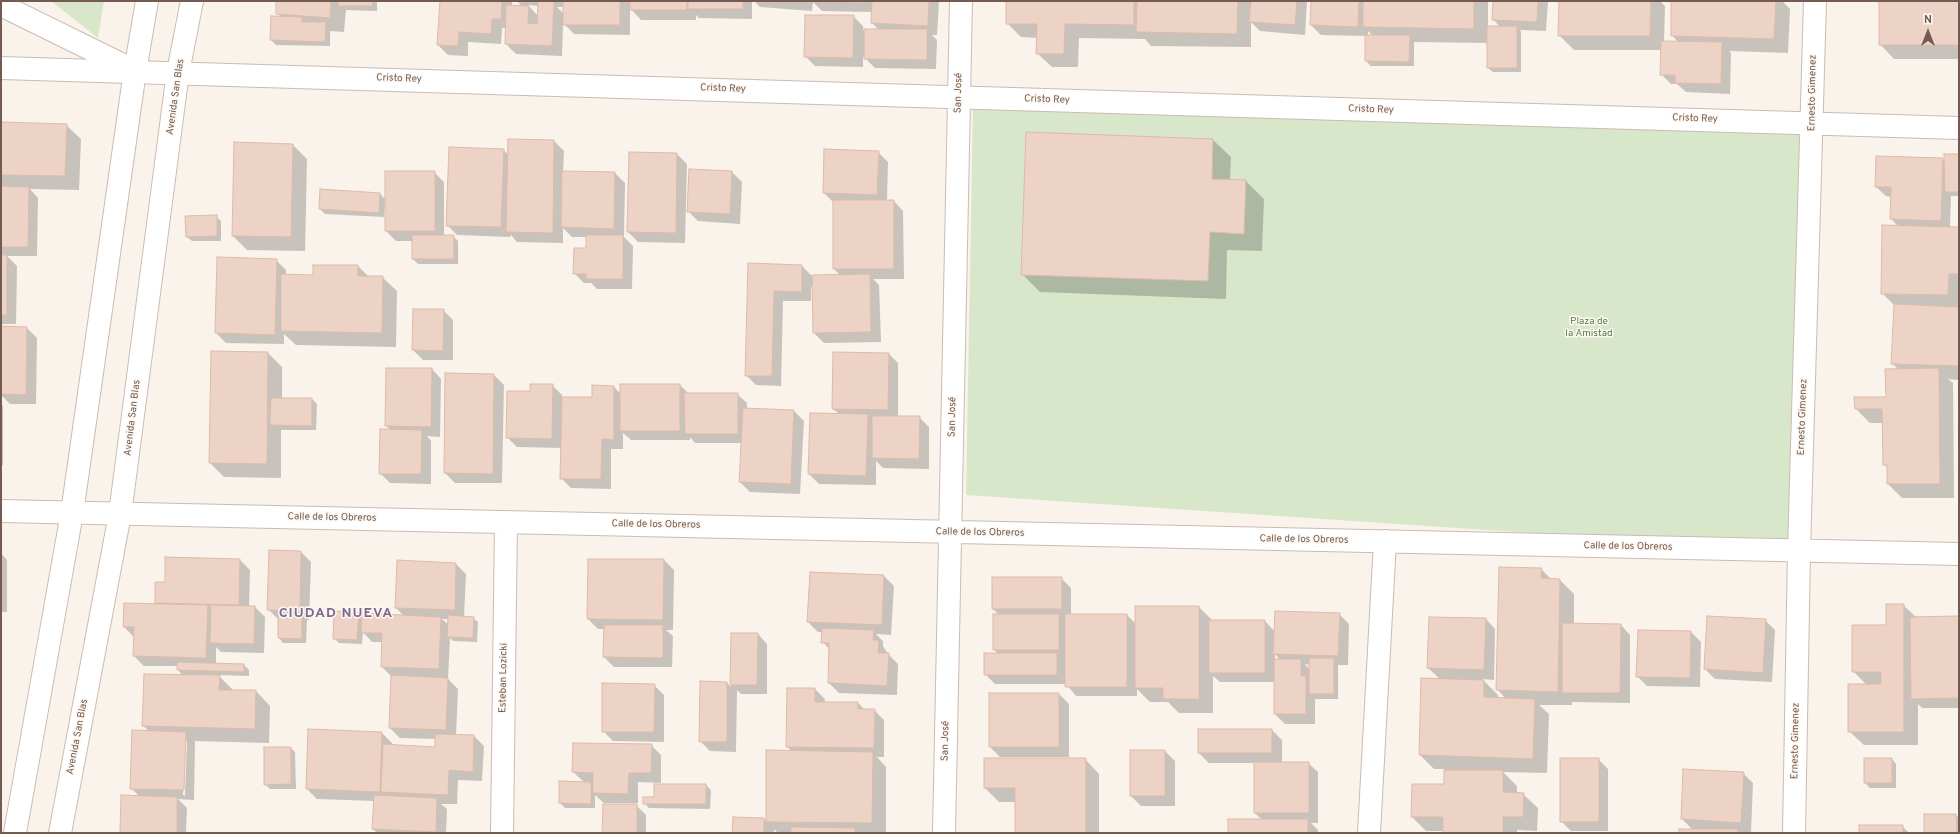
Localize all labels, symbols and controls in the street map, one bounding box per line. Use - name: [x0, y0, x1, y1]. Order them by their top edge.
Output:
- north arrow: [1908, 12, 1948, 52]
- text: N: [1924, 13, 1932, 27]
- street label: Ernesto Gimenez: [1806, 55, 1820, 131]
- street label: Avenida San Blas: [165, 58, 187, 136]
- street label: Cristo Rey: [376, 72, 422, 86]
- street label: San José: [953, 73, 965, 113]
- street label: Cristo Rey: [700, 82, 746, 96]
- street label: Cristo Rey: [1024, 93, 1070, 107]
- street label: Cristo Rey: [1348, 103, 1394, 117]
- street label: Cristo Rey: [1672, 112, 1718, 126]
- park label: Plaza de la Amistad: [1565, 316, 1613, 340]
- street label: Ernesto Gimenez: [1796, 378, 1810, 456]
- street label: Avenida San Blas: [122, 379, 144, 457]
- street label: San José: [947, 397, 959, 437]
- street label: Calle de los Obreros: [287, 511, 377, 525]
- street label: Calle de los Obreros: [611, 518, 701, 532]
- street label: Calle de los Obreros: [935, 526, 1025, 540]
- street label: Calle de los Obreros: [1259, 533, 1349, 547]
- street label: Calle de los Obreros: [1583, 540, 1673, 554]
- district label: CIUDAD NUEVA: [279, 606, 393, 622]
- street label: Esteban Lozicki: [497, 643, 511, 713]
- street label: Avenida San Blas: [65, 698, 91, 776]
- street label: Ernesto Gimenez: [1789, 703, 1803, 779]
- street label: San José: [940, 721, 952, 761]

